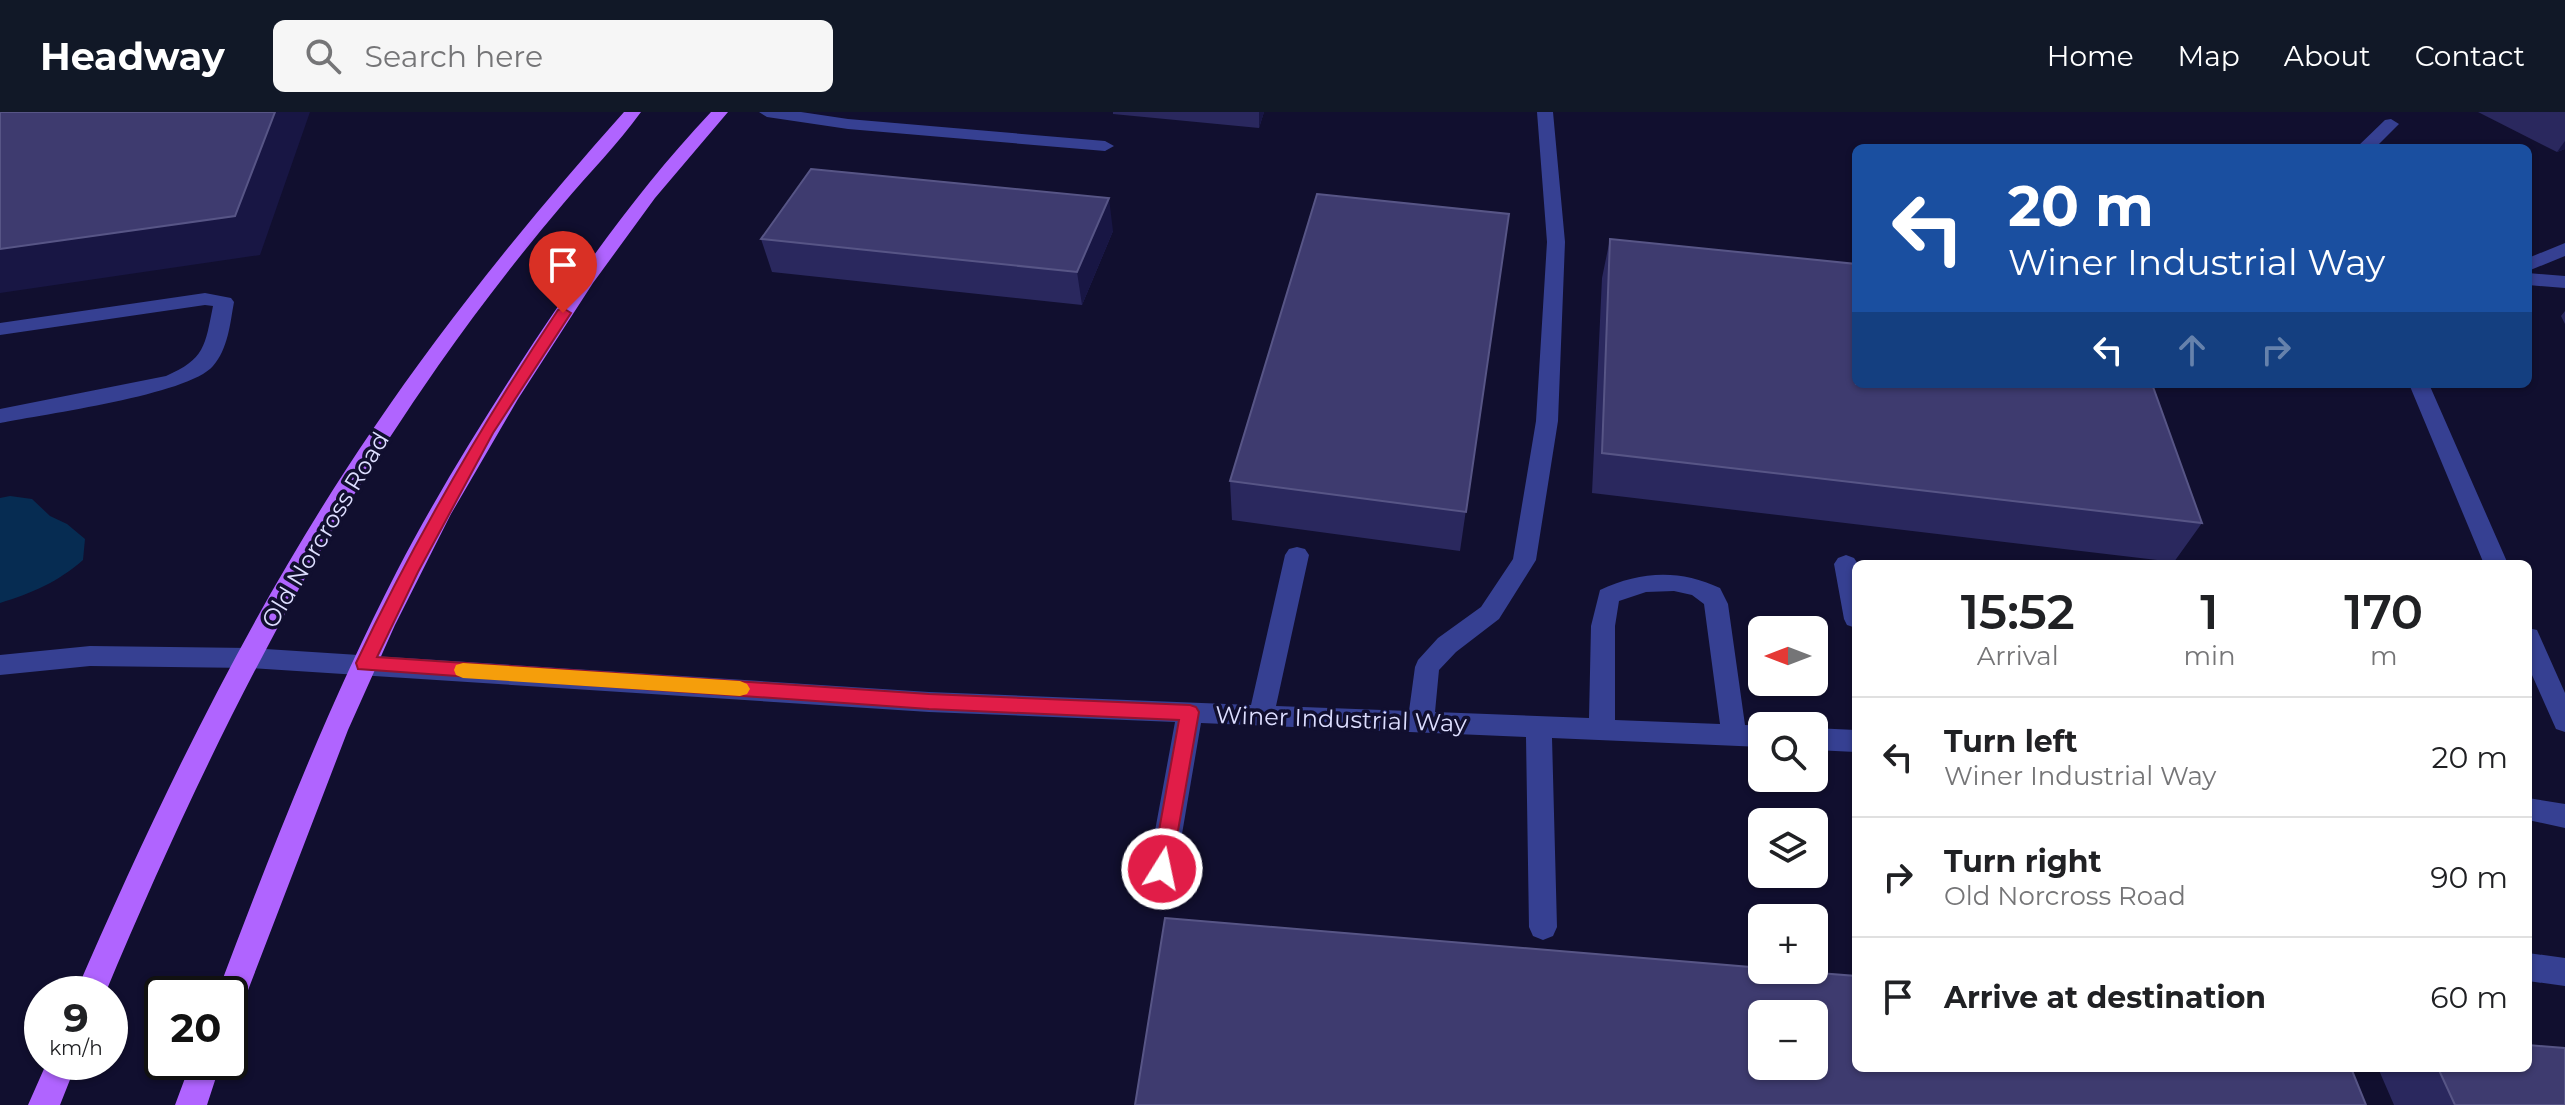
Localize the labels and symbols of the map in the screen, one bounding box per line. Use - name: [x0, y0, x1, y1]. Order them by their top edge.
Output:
- pin: [529, 231, 597, 313]
- street label: Old Norcross Road: [255, 427, 395, 633]
- north arrow: [1748, 616, 1828, 696]
- street label: Winer Industrial Way: [1215, 700, 1467, 738]
- position arrow: [1120, 827, 1204, 911]
- speed limit sign: 20: [144, 976, 248, 1080]

